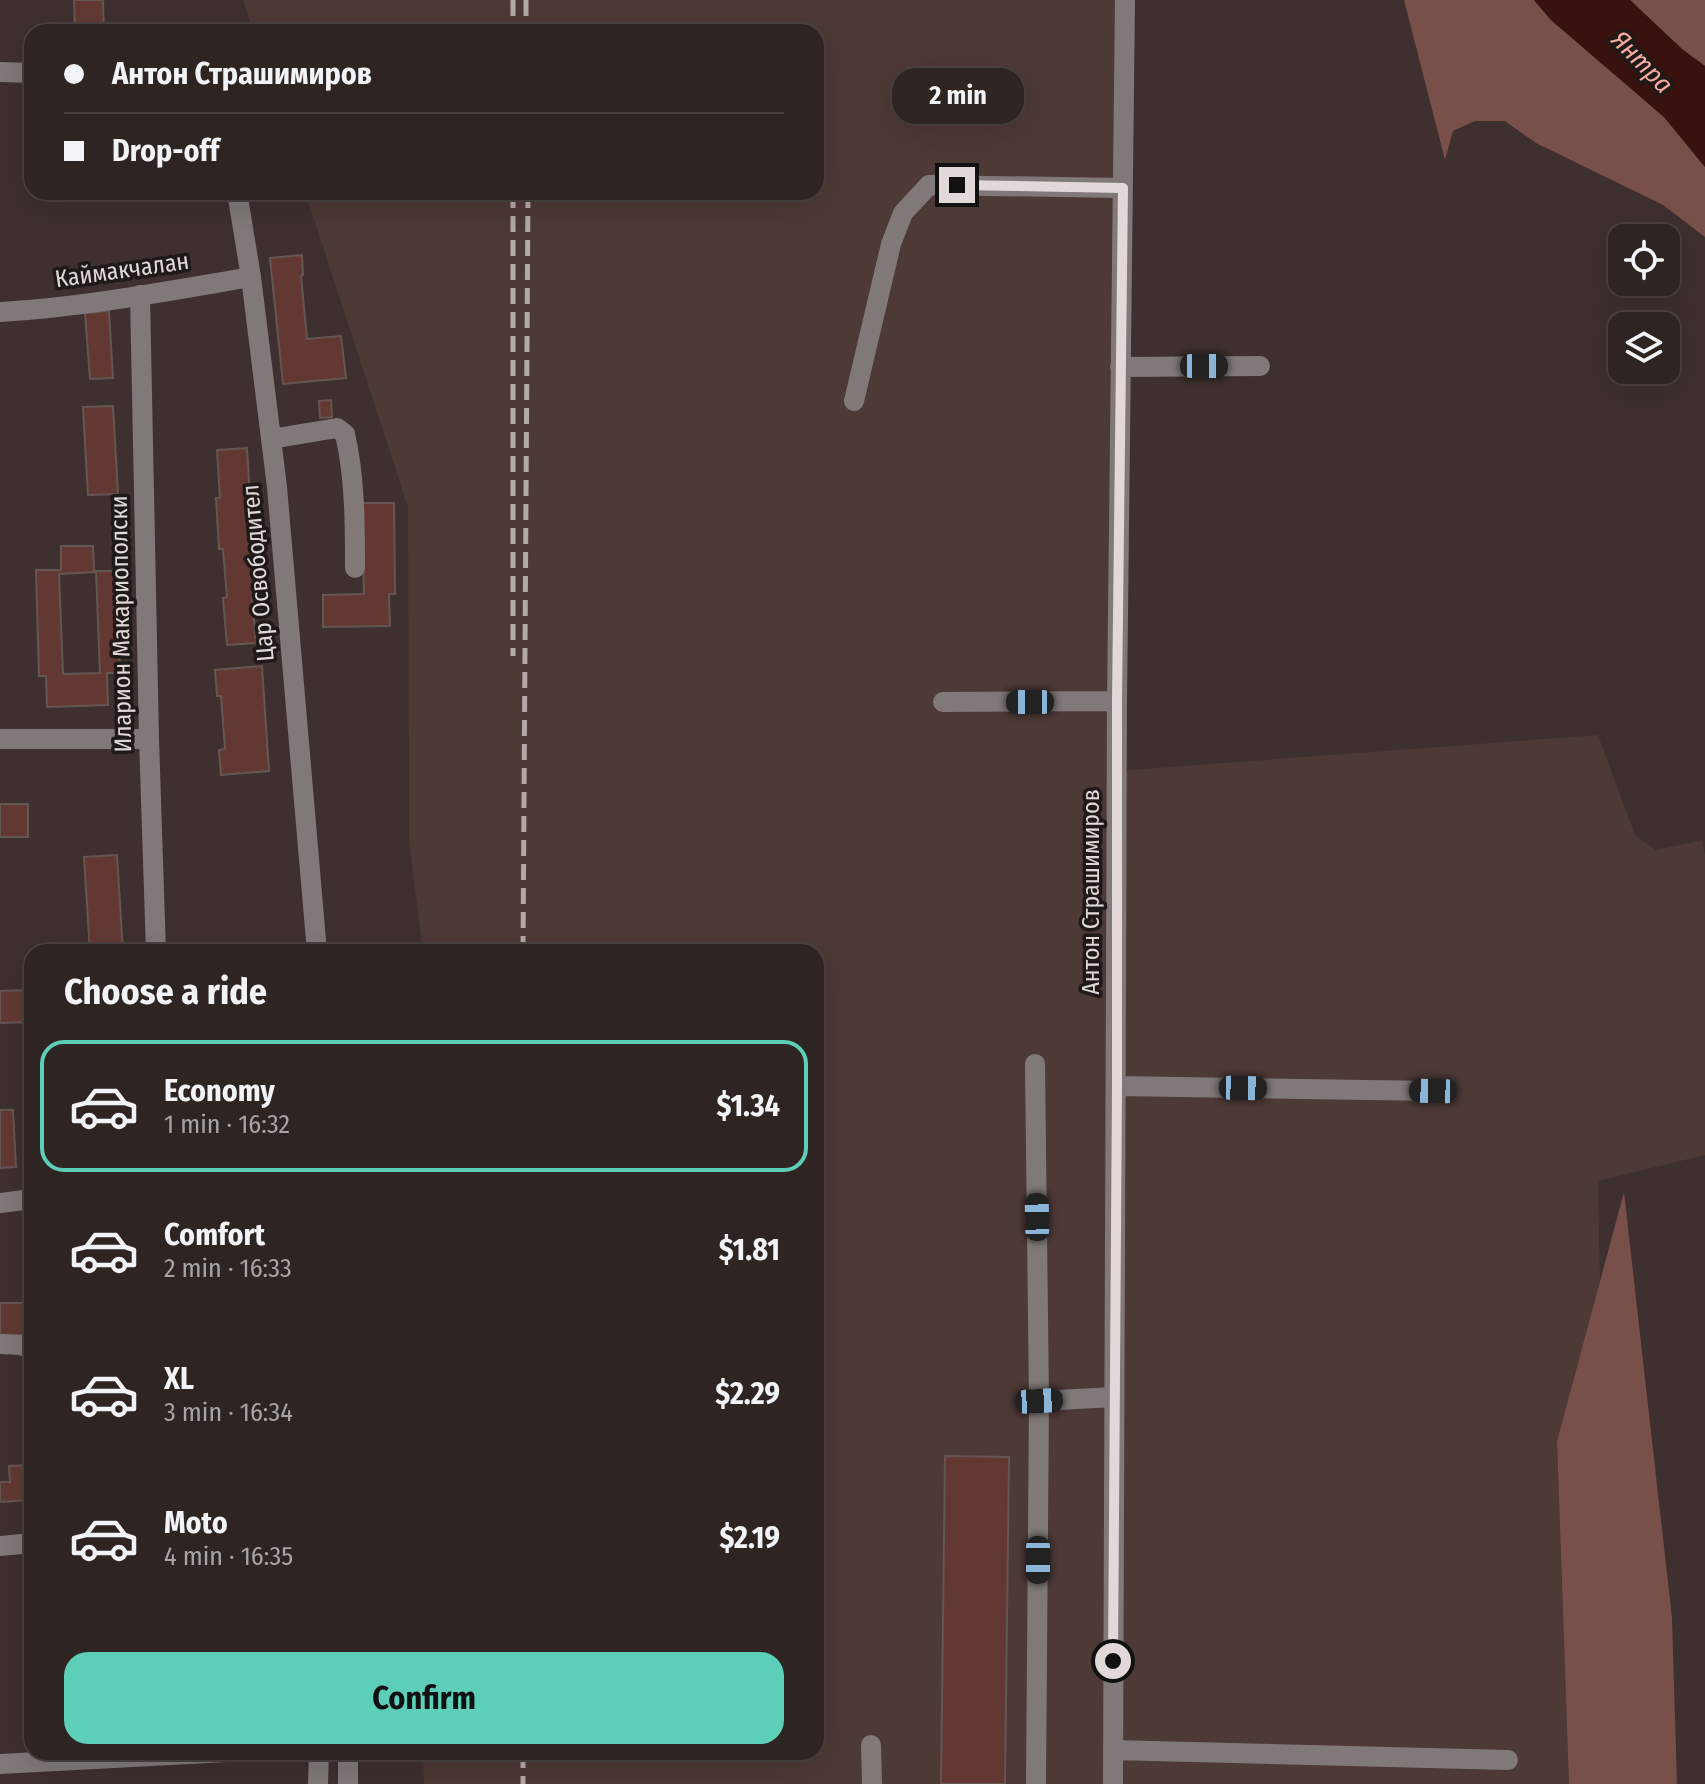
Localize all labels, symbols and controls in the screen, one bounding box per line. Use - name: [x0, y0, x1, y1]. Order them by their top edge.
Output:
- water label: Янтра: [1604, 24, 1679, 100]
- text: Антон Страшимиров: [112, 56, 372, 92]
- callout: 2 min: [891, 69, 1023, 125]
- text: 2 min: [929, 80, 987, 111]
- text: Drop-off: [112, 133, 219, 169]
- route end: [939, 167, 975, 203]
- map controls: [1608, 224, 1680, 384]
- button: locate: [1608, 224, 1680, 296]
- street label: Каймакчалан: [53, 247, 191, 293]
- button: layers: [1608, 312, 1680, 384]
- car: [1180, 354, 1228, 378]
- street label: Цар Освободител: [236, 483, 280, 663]
- street label: Иларион Макариополски: [105, 495, 137, 753]
- car: [1006, 690, 1054, 714]
- street label: Антон Страшимиров: [1077, 789, 1105, 995]
- text: Choose a ride: [64, 970, 267, 1014]
- icon: car: [68, 1070, 140, 1142]
- text: Economy: [164, 1073, 275, 1109]
- car: [1219, 1076, 1267, 1100]
- car: [1409, 1079, 1457, 1103]
- text: $1.34: [717, 1088, 780, 1124]
- text: 1 min · 16:32: [164, 1109, 290, 1140]
- car: [1025, 1193, 1049, 1241]
- icon: car: [68, 1214, 140, 1286]
- text: Comfort: [164, 1217, 265, 1253]
- text: $1.81: [719, 1232, 780, 1268]
- text: 2 min · 16:33: [164, 1253, 292, 1284]
- icon: car: [68, 1358, 140, 1430]
- text: XL: [164, 1361, 194, 1397]
- text: $2.29: [715, 1376, 780, 1412]
- car: [1014, 1388, 1064, 1414]
- text: 3 min · 16:34: [164, 1397, 293, 1428]
- icon: car: [68, 1502, 140, 1574]
- text: Moto: [164, 1505, 228, 1541]
- text: $2.19: [719, 1520, 780, 1556]
- car: [1026, 1536, 1050, 1584]
- text: 4 min · 16:35: [164, 1541, 293, 1572]
- route start: [1095, 1643, 1131, 1679]
- button: Confirm: [64, 1652, 784, 1744]

